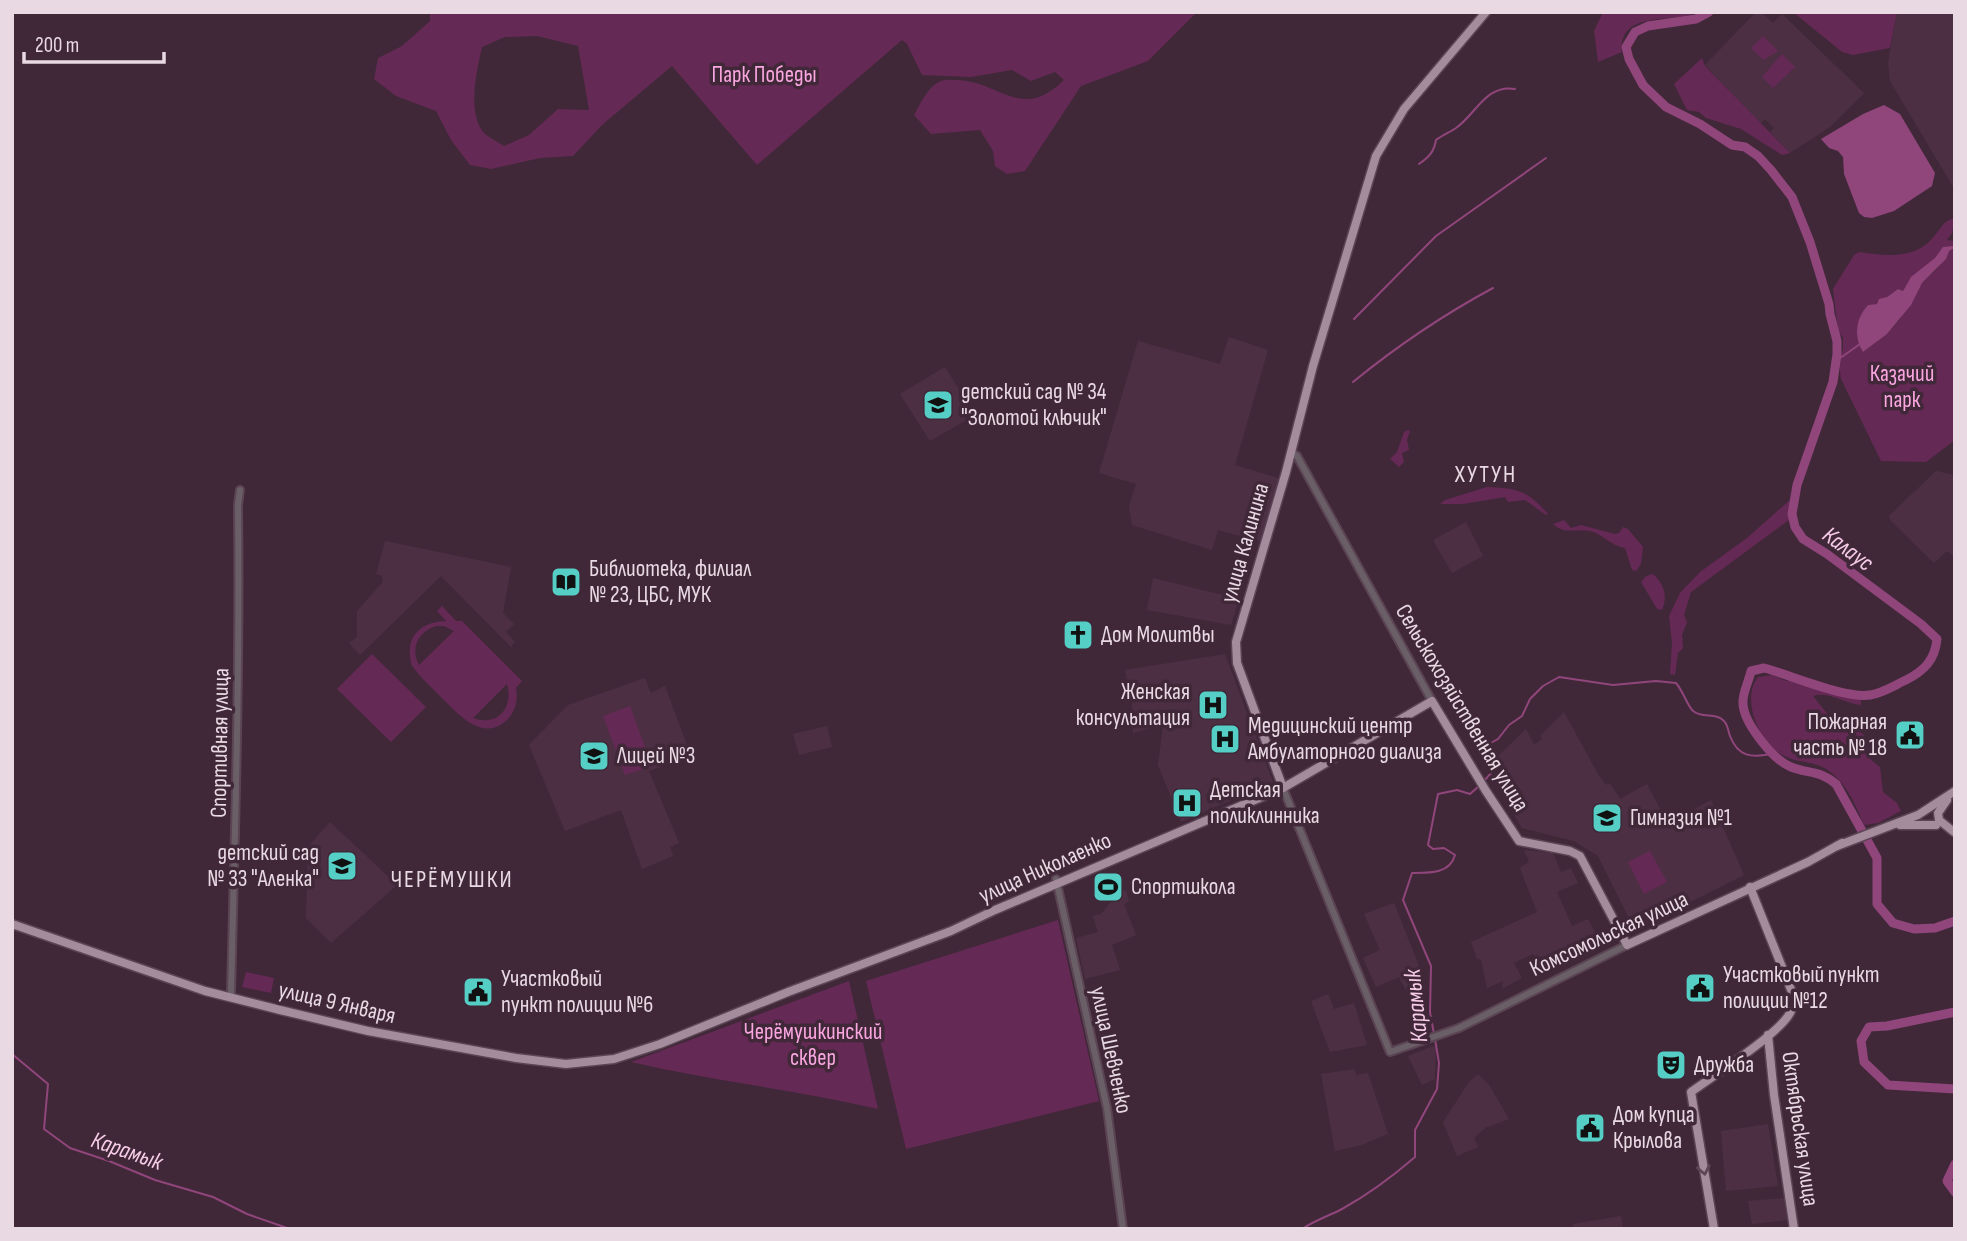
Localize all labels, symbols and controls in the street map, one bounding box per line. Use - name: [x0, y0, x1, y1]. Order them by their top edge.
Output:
- scale bar: [24, 21, 164, 65]
- text: 200 m: [35, 33, 79, 58]
- park label: Парк Победы: [711, 61, 817, 89]
- park label: Казачий парк: [1870, 360, 1934, 414]
- place label: детский сад № 34 "Золотой ключик": [961, 378, 1107, 432]
- school or university icon: детский сад № 34 "Золотой ключик": [921, 388, 955, 422]
- district label: ХУТУН: [1454, 460, 1517, 489]
- street label: улица Калинина: [1215, 480, 1275, 606]
- water label: Калаус: [1817, 520, 1880, 578]
- place label: Библиотека, филиал № 23, ЦБС, МУК: [589, 555, 752, 609]
- library icon: Библиотека, филиал № 23, ЦБС, МУК: [549, 565, 583, 599]
- street label: Сельскохозяйственная улица: [1389, 599, 1535, 817]
- church icon: Дом Молитвы: [1061, 618, 1095, 652]
- place label: Дом Молитвы: [1101, 621, 1215, 649]
- street label: Спортивная улица: [205, 668, 235, 818]
- place label: Женская консультация: [1076, 678, 1190, 732]
- hospital icon: Женская консультация: [1196, 688, 1230, 722]
- place label: Пожарная часть № 18: [1793, 708, 1887, 762]
- place label: Медицинский центр Амбулаторного диализа: [1247, 712, 1442, 766]
- public building icon: Пожарная часть № 18: [1893, 718, 1927, 752]
- hospital icon: Медицинский центр Амбулаторного диализа: [1208, 722, 1242, 756]
- school or university icon: Лицей №3: [577, 739, 611, 773]
- place label: Лицей №3: [616, 742, 695, 770]
- place label: Детская поликлинника: [1210, 776, 1320, 830]
- hospital icon: Детская поликлинника: [1170, 786, 1204, 820]
- school or university icon: Гимназия №1: [1590, 801, 1624, 835]
- place label: Гимназия №1: [1630, 804, 1732, 832]
- street label: улица Николаенко: [974, 826, 1116, 910]
- place label: детский сад № 33 "Аленка": [207, 839, 319, 893]
- school or university icon: детский сад № 33 "Аленка": [325, 849, 359, 883]
- district label: ЧЕРЁМУШКИ: [390, 865, 514, 894]
- sports icon: Спортшкола: [1091, 870, 1125, 904]
- place label: Спортшкола: [1131, 873, 1236, 901]
- street label: Комсомольская улица: [1525, 885, 1693, 983]
- place label: Участковый пункт полиции №12: [1723, 961, 1880, 1015]
- place label: Участковый пункт полиции №6: [501, 965, 653, 1019]
- water label: Карамык: [1398, 967, 1434, 1044]
- public building icon: Участковый пункт полиции №12: [1683, 971, 1717, 1005]
- public building icon: Участковый пункт полиции №6: [461, 975, 495, 1009]
- street label: улица 9 Января: [276, 976, 398, 1030]
- street label: улица Шевченко: [1084, 984, 1138, 1116]
- park label: Черёмушкинский сквер: [744, 1018, 882, 1072]
- theatre icon: Дружба: [1654, 1048, 1688, 1082]
- street label: Октябрьская улица: [1775, 1050, 1825, 1208]
- place label: Дружба: [1694, 1051, 1754, 1079]
- place label: Дом купца Крылова: [1613, 1101, 1695, 1155]
- public building icon: Дом купца Крылова: [1573, 1111, 1607, 1145]
- water label: Карамык: [88, 1125, 167, 1177]
- one-way arrow: [1696, 1164, 1711, 1176]

